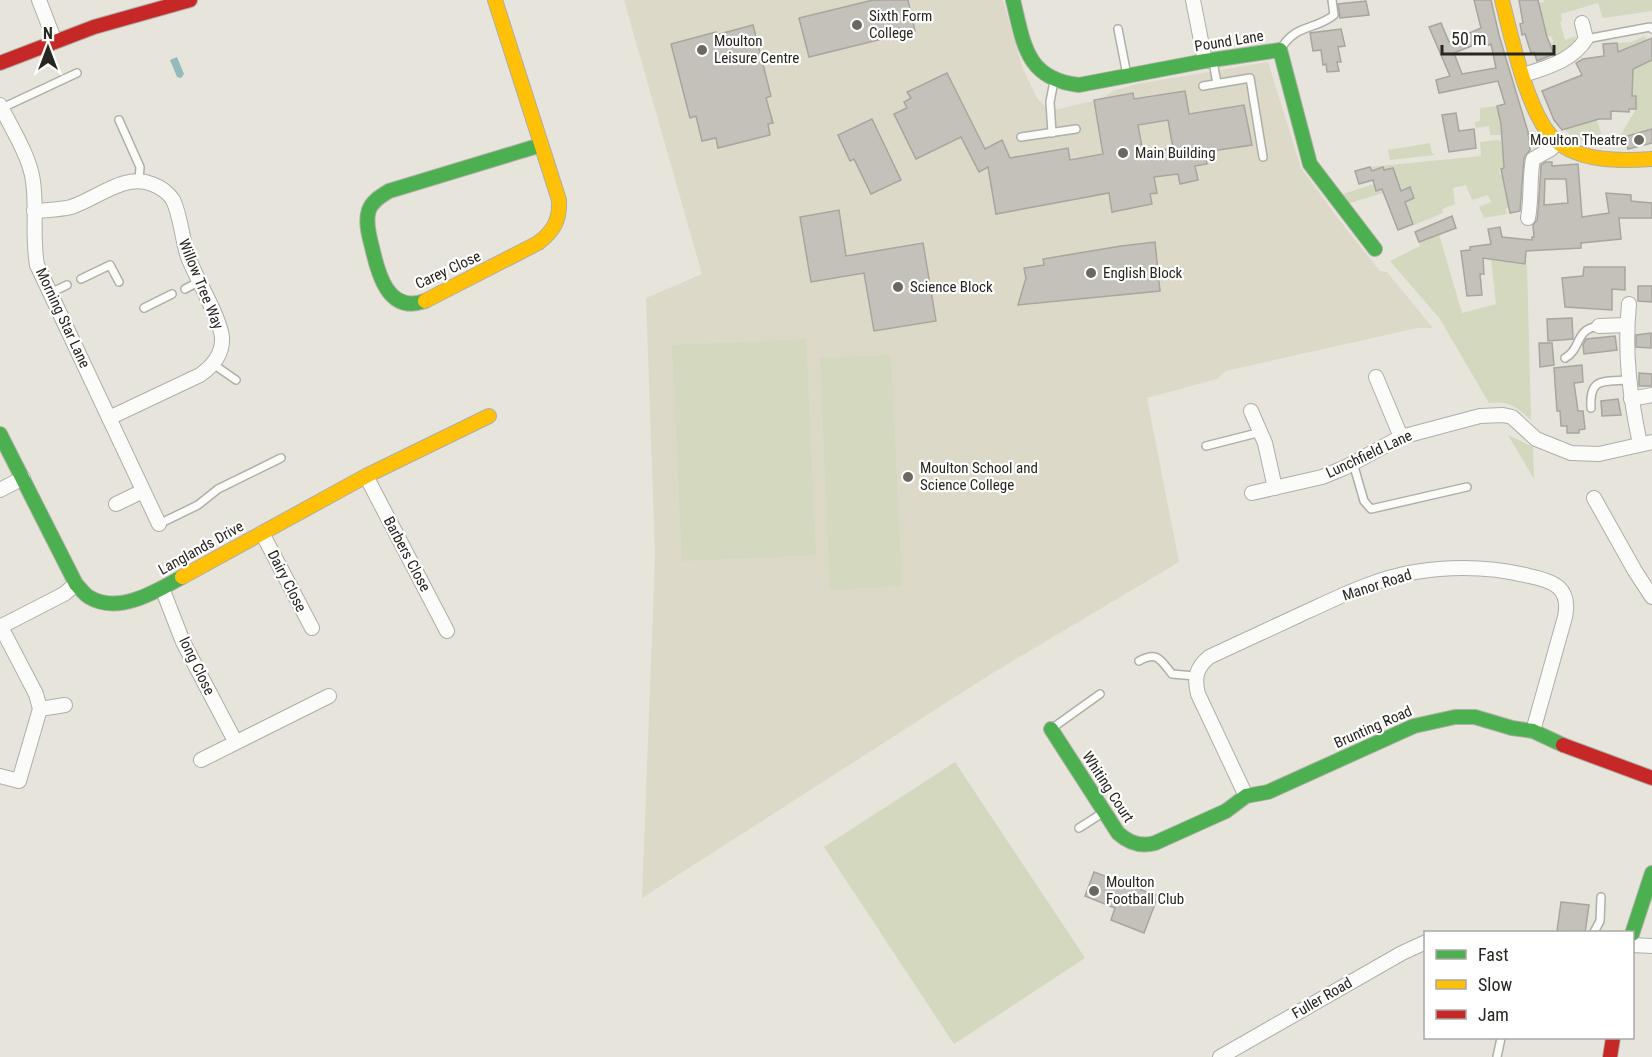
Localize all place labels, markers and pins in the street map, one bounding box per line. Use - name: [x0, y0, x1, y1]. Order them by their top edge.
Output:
- place label: Sixth Form College: [869, 7, 932, 42]
- marker: Sixth Form College: [850, 18, 864, 32]
- place label: Moulton Leisure Centre: [714, 32, 799, 67]
- marker: Moulton Leisure Centre: [695, 43, 709, 57]
- place label: Moulton Theatre: [1530, 131, 1627, 149]
- marker: Moulton Theatre: [1632, 133, 1646, 147]
- place label: Main Building: [1135, 144, 1216, 162]
- marker: Main Building: [1116, 146, 1130, 160]
- place label: English Block: [1103, 264, 1183, 282]
- marker: English Block: [1084, 266, 1098, 280]
- place label: Science Block: [910, 278, 993, 296]
- marker: Science Block: [891, 280, 905, 294]
- place label: Moulton School and Science College: [920, 459, 1038, 494]
- marker: Moulton School and Science College: [901, 470, 915, 484]
- place label: Moulton Football Club: [1106, 873, 1184, 908]
- marker: Moulton Football Club: [1087, 884, 1101, 898]

